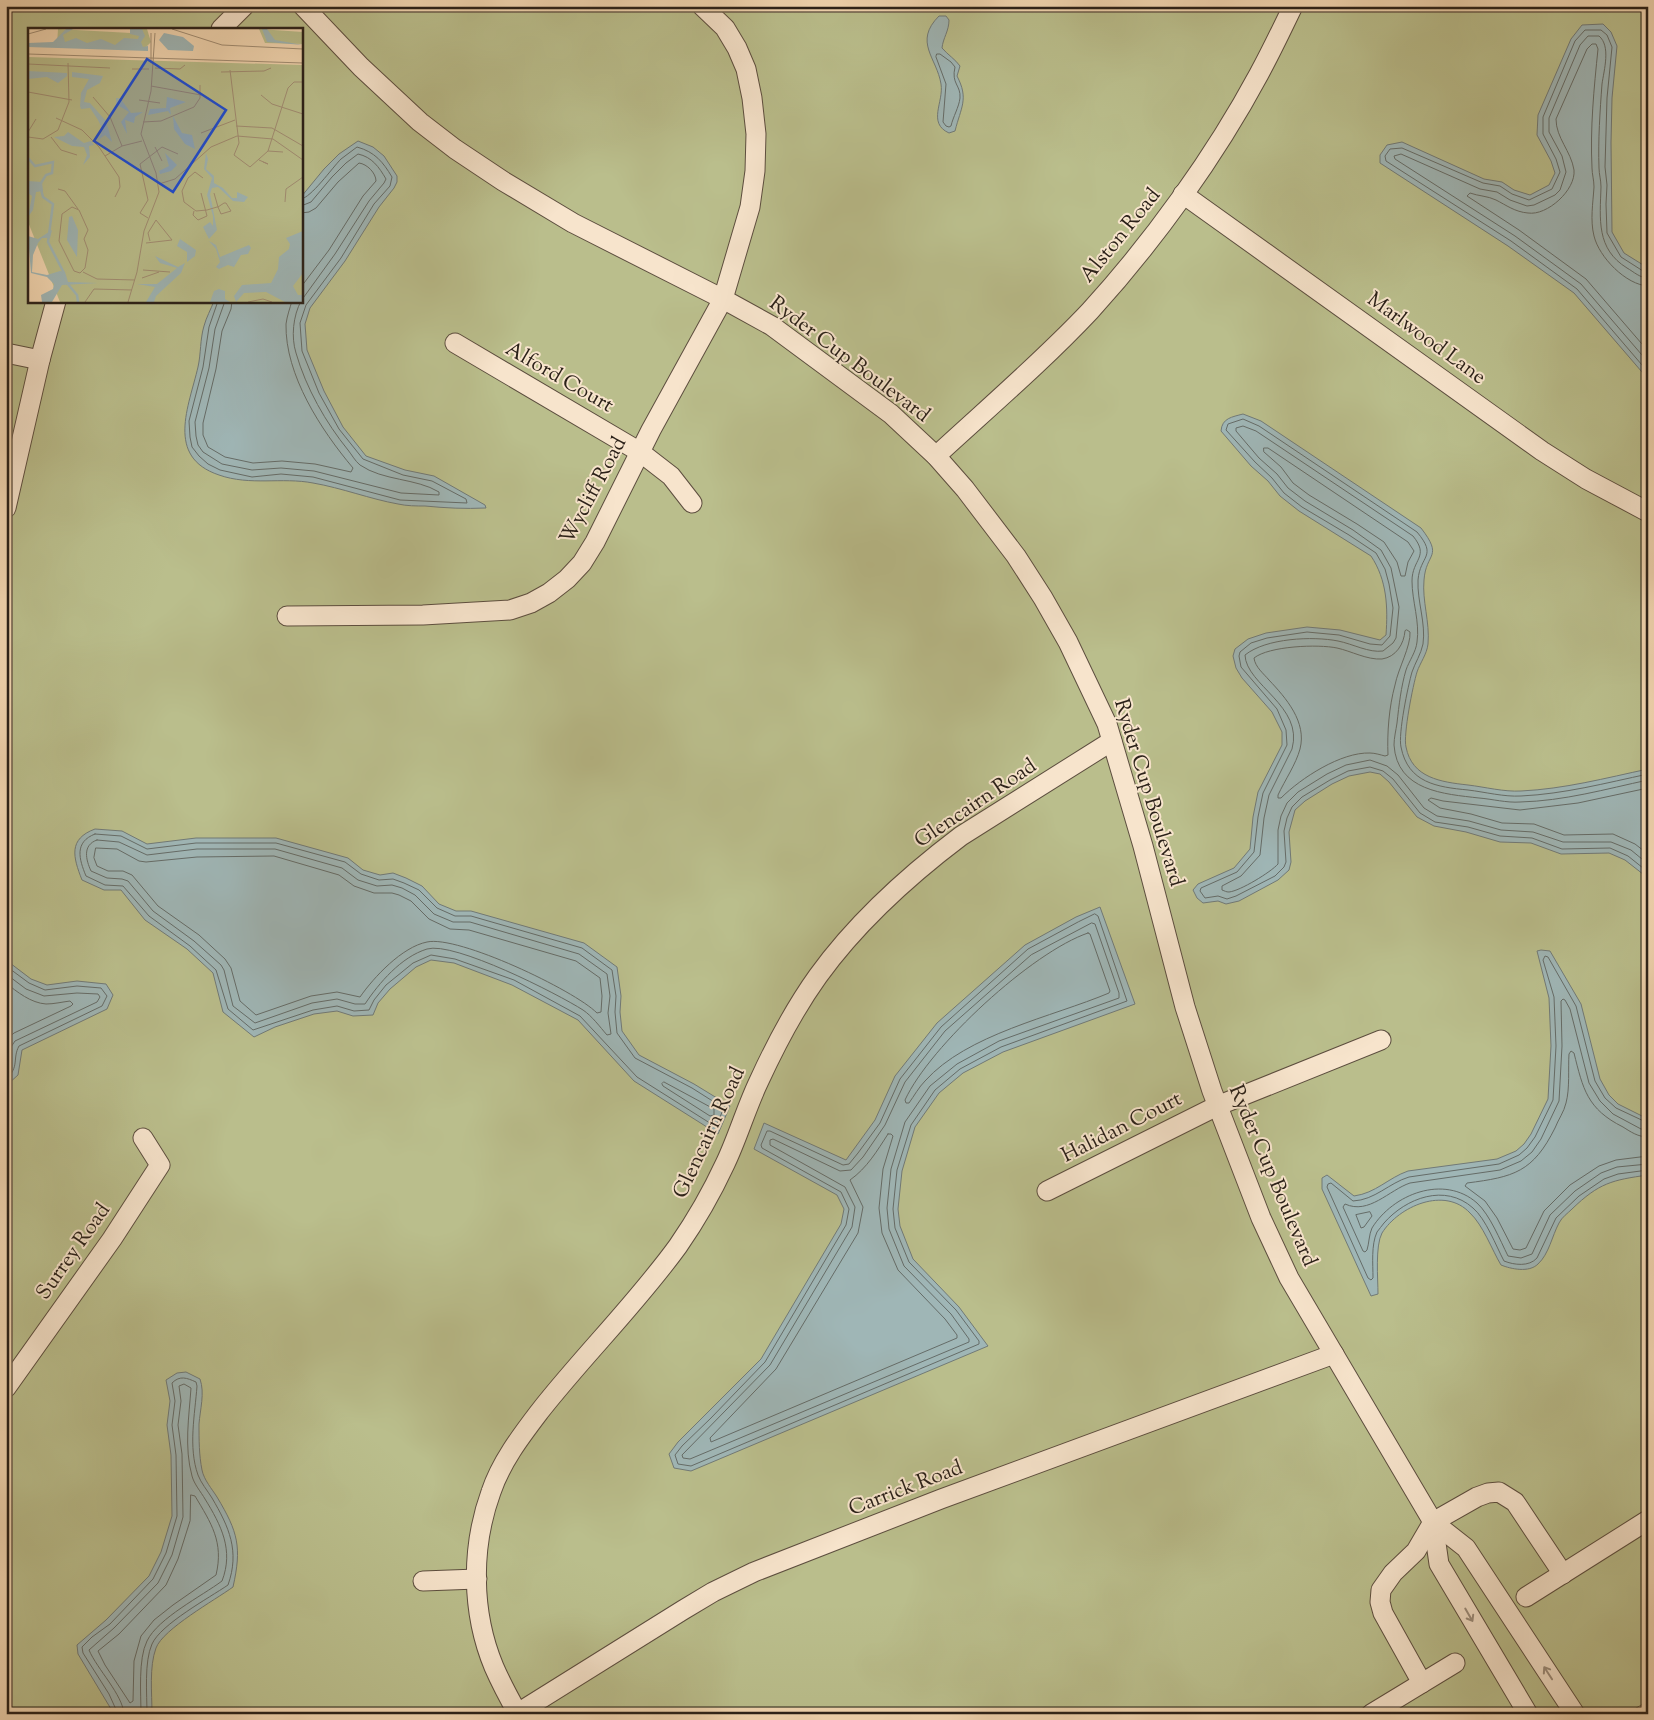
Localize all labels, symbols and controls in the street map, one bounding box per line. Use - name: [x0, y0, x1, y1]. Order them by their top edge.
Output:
- inset map: [28, 28, 302, 302]
- street label: Alston Road: [1073, 182, 1169, 290]
- street label: Marlwood Lane: [1360, 285, 1492, 393]
- street label: Ryder Cup Boulevard: [762, 289, 936, 431]
- street label: Alford Court: [499, 335, 619, 421]
- street label: Wycliff Road: [553, 432, 635, 550]
- street label: Ryder Cup Boulevard: [1105, 696, 1191, 891]
- street label: Glencairn Road: [909, 752, 1043, 856]
- street label: Glencairn Road: [666, 1062, 754, 1204]
- street label: Ryder Cup Boulevard: [1220, 1081, 1324, 1272]
- street label: Halidan Court: [1057, 1085, 1187, 1171]
- street label: Surrey Road: [30, 1197, 118, 1306]
- street label: Carrick Road: [845, 1453, 968, 1525]
- one-way arrow: [1465, 1607, 1475, 1621]
- one-way arrow: [1543, 1666, 1553, 1680]

